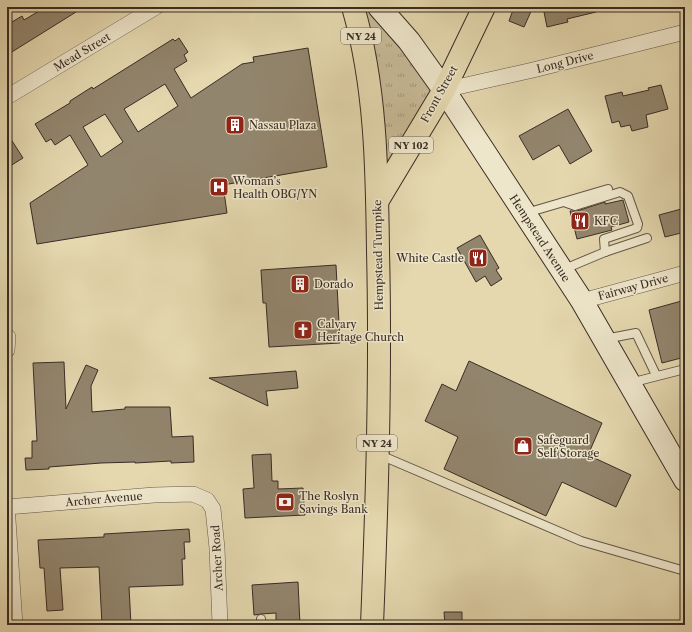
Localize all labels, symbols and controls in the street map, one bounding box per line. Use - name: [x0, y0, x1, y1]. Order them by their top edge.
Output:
- road number: NY 24: [341, 28, 381, 44]
- street label: Mead Street: [51, 30, 113, 74]
- street label: Long Drive: [535, 48, 595, 76]
- street label: Front Street: [418, 63, 461, 125]
- building icon: Nassau Plaza: [224, 114, 246, 136]
- place label: Nassau Plaza: [249, 118, 317, 132]
- road number: NY 102: [389, 137, 433, 153]
- place label: Woman’s Health OBG/YN: [232, 174, 317, 201]
- hospital icon: Woman’s Health OBG/YN: [208, 176, 230, 198]
- street label: Hempstead Avenue: [507, 192, 573, 284]
- street label: Hempstead Turnpike: [370, 200, 386, 310]
- restaurant icon: KFC: [569, 210, 591, 232]
- place label: KFC: [594, 214, 618, 228]
- restaurant icon: White Castle: [467, 247, 489, 269]
- place label: White Castle: [395, 251, 464, 265]
- street label: Fairway Drive: [596, 271, 670, 303]
- building icon: Dorado: [289, 273, 311, 295]
- place label: Dorado: [314, 277, 354, 291]
- place label: Calvary Heritage Church: [317, 317, 404, 344]
- church icon: Calvary Heritage Church: [292, 319, 314, 341]
- place label: Safeguard Self Storage: [537, 433, 599, 460]
- road number: NY 24: [357, 435, 397, 451]
- shop icon: Safeguard Self Storage: [512, 435, 534, 457]
- street label: Archer Avenue: [64, 489, 143, 509]
- place label: The Roslyn Savings Bank: [299, 489, 368, 516]
- bank icon: The Roslyn Savings Bank: [274, 491, 296, 513]
- street label: Archer Road: [208, 524, 226, 592]

